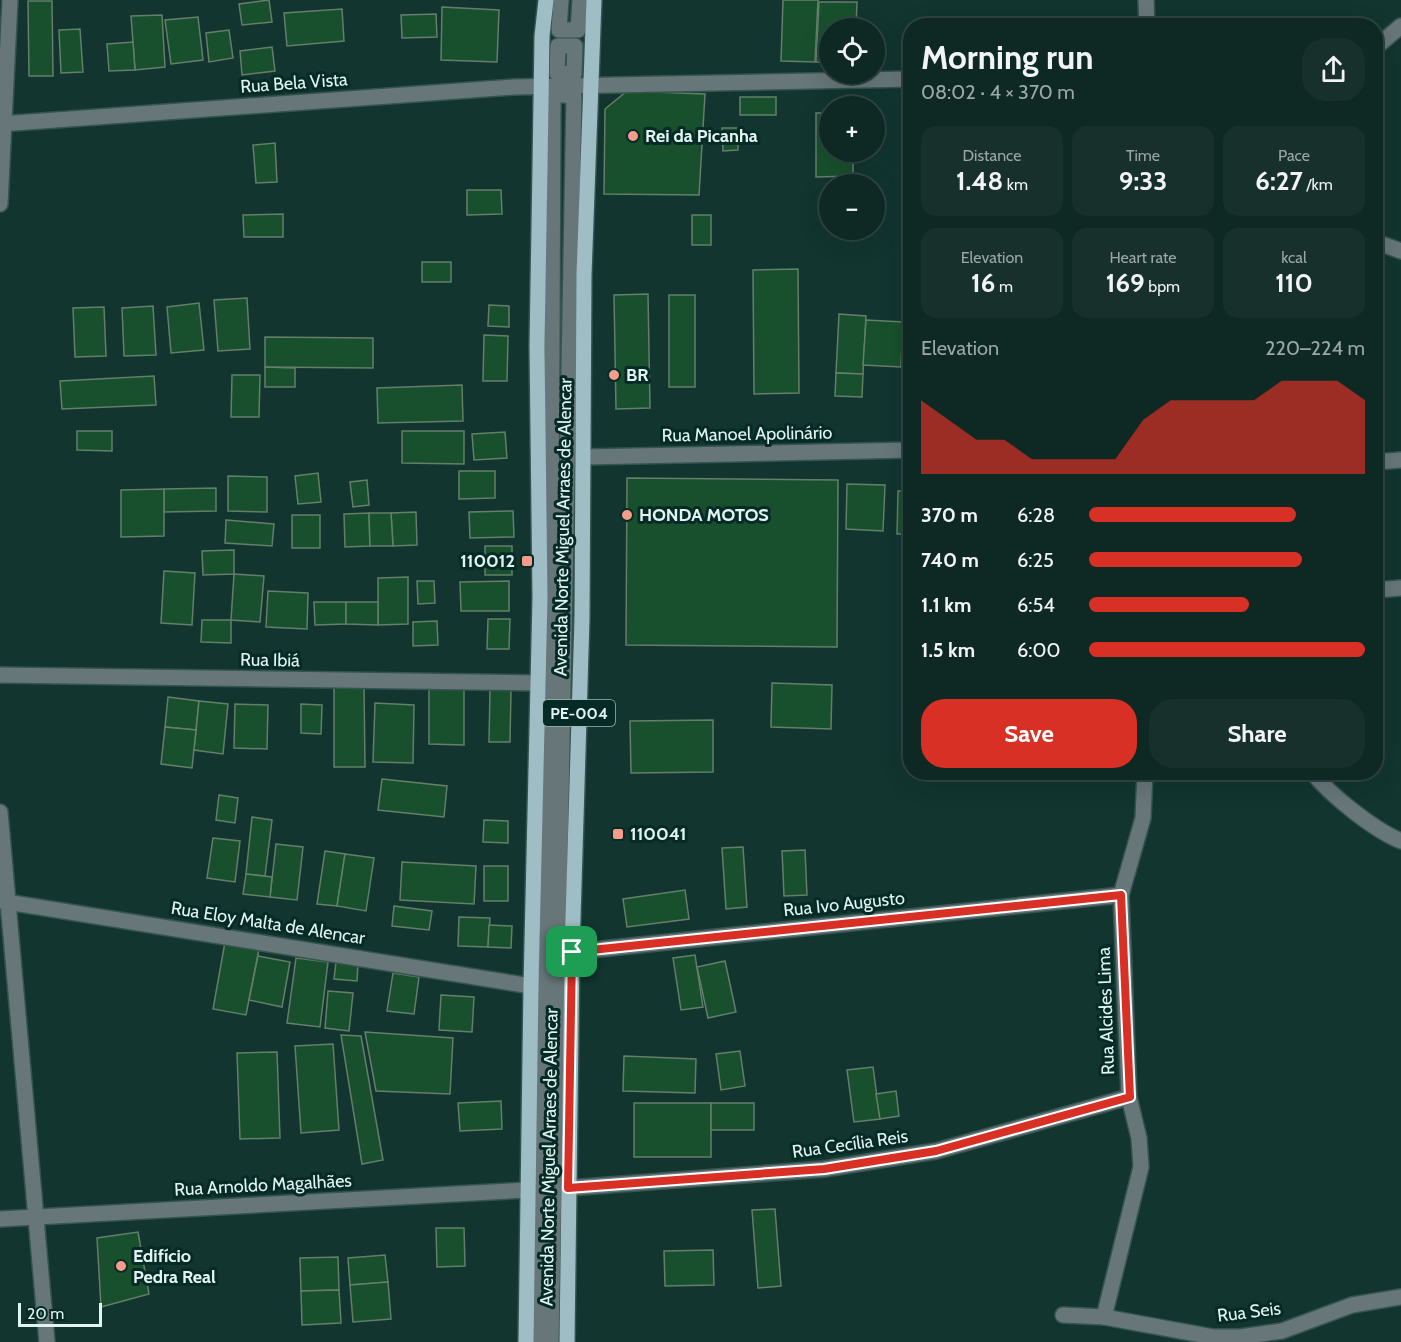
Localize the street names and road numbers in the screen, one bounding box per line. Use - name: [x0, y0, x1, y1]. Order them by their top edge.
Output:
- street label: Rua Bela Vista: [240, 68, 349, 98]
- street label: Avenida Norte Miguel Arraes de Alencar: [549, 377, 577, 676]
- street label: Rua Manoel Apolinário: [662, 422, 833, 446]
- street label: Rua Ibiá: [240, 648, 300, 672]
- road number: PE-004: [543, 700, 615, 726]
- street label: Rua Ivo Augusto: [782, 887, 906, 921]
- street label: Rua Eloy Malta de Alencar: [170, 897, 367, 949]
- street label: Rua Alcides Lima: [1093, 946, 1119, 1075]
- street label: Avenida Norte Miguel Arraes de Alencar: [535, 1007, 563, 1306]
- street label: Rua Cecília Reis: [791, 1125, 909, 1163]
- street label: Rua Arnoldo Magalhães: [174, 1169, 352, 1201]
- street label: Rua Seis: [1216, 1297, 1282, 1327]

